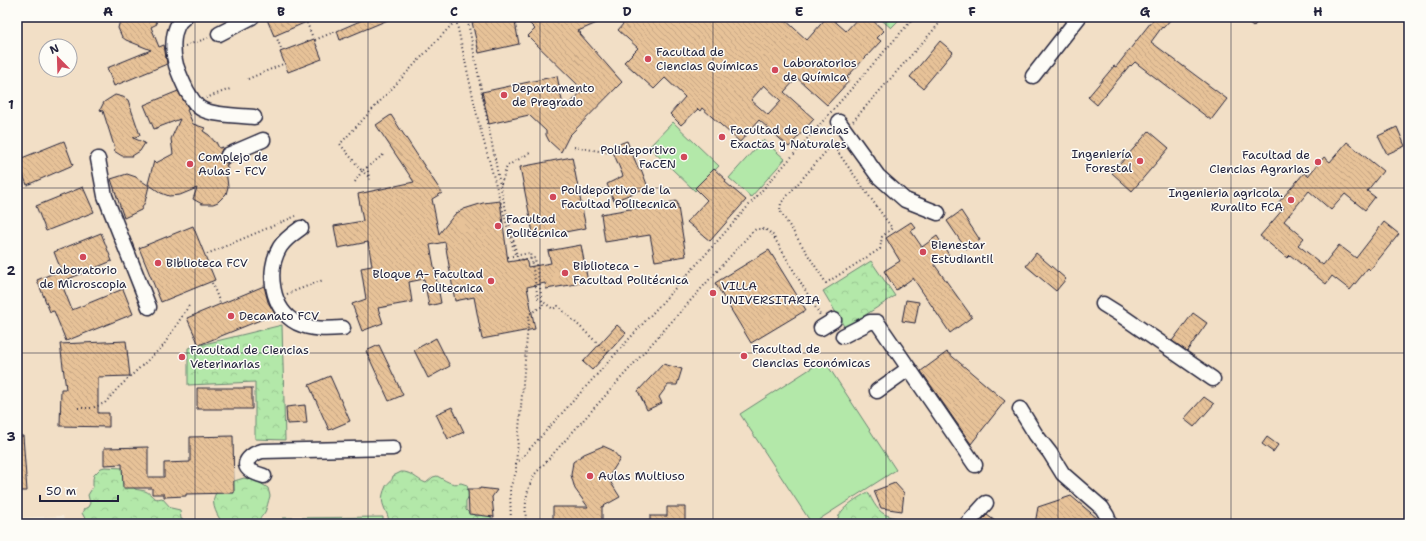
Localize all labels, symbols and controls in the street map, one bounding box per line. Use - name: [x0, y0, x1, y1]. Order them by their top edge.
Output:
- text: A: [103, 3, 113, 20]
- text: B: [277, 3, 285, 20]
- text: C: [450, 3, 458, 20]
- text: D: [622, 3, 632, 20]
- text: E: [795, 3, 804, 20]
- text: F: [968, 3, 976, 20]
- text: G: [1140, 3, 1151, 20]
- text: H: [1313, 3, 1323, 20]
- north arrow: [38, 38, 78, 78]
- text: N: [47, 41, 61, 58]
- place label: Facultad de Ciencias Químicas: [656, 44, 758, 74]
- marker: Facultad de Ciencias Químicas: [643, 54, 653, 64]
- place label: Laboratorios de Química: [783, 55, 857, 85]
- marker: Laboratorios de Química: [770, 65, 780, 75]
- place label: Departamento de Pregrado: [512, 80, 595, 110]
- marker: Departamento de Pregrado: [499, 90, 509, 100]
- text: 1: [8, 96, 14, 113]
- place label: Facultad de Ciencias Exactas y Naturales: [730, 122, 849, 152]
- marker: Facultad de Ciencias Exactas y Naturales: [717, 132, 727, 142]
- place label: Polideportivo FaCEN: [600, 142, 676, 172]
- place label: Ingeniería Forestal: [1072, 146, 1133, 176]
- place label: Facultad de Ciencias Agrarias: [1209, 147, 1310, 177]
- place label: Complejo de Aulas - FCV: [198, 149, 268, 179]
- marker: Polideportivo FaCEN: [679, 152, 689, 162]
- marker: Ingeniería Forestal: [1135, 156, 1145, 166]
- marker: Facultad de Ciencias Agrarias: [1313, 157, 1323, 167]
- marker: Complejo de Aulas - FCV: [185, 159, 195, 169]
- place label: Polideportivo de la Facultad Politecnica: [561, 182, 677, 212]
- place label: Ingenieria agricola. Ruralito FCA: [1168, 185, 1283, 215]
- marker: Polideportivo de la Facultad Politecnica: [548, 192, 558, 202]
- marker: Ingenieria agricola. Ruralito FCA: [1286, 195, 1296, 205]
- place label: Facultad Politécnica: [506, 211, 568, 241]
- marker: Facultad Politécnica: [493, 221, 503, 231]
- place label: Bienestar Estudiantil: [931, 237, 994, 267]
- marker: Bienestar Estudiantil: [918, 247, 928, 257]
- marker: Laboratorio de Microscopia: [78, 252, 88, 262]
- place label: Biblioteca FCV: [166, 255, 248, 271]
- marker: Biblioteca FCV: [153, 258, 163, 268]
- place label: Biblioteca - Facultad Politécnica: [573, 258, 689, 288]
- text: 2: [6, 262, 16, 279]
- place label: Laboratorio de Microscopia: [39, 262, 127, 292]
- place label: Bloque A- Facultad Politecnica: [372, 266, 484, 296]
- marker: Biblioteca - Facultad Politécnica: [560, 268, 570, 278]
- marker: Bloque A- Facultad Politecnica: [486, 276, 496, 286]
- place label: VILLA UNIVERSITARIA: [721, 278, 820, 308]
- marker: VILLA UNIVERSITARIA: [708, 288, 718, 298]
- place label: Decanato FCV: [239, 308, 319, 324]
- marker: Decanato FCV: [226, 311, 236, 321]
- place label: Facultad de Ciencias Económicas: [752, 341, 870, 371]
- place label: Facultad de Ciencias Veterinarias: [190, 342, 309, 372]
- marker: Facultad de Ciencias Económicas: [739, 351, 749, 361]
- marker: Facultad de Ciencias Veterinarias: [177, 352, 187, 362]
- text: 3: [6, 428, 16, 445]
- place label: Aulas Multiuso: [598, 468, 685, 484]
- marker: Aulas Multiuso: [585, 471, 595, 481]
- scale bar: [40, 477, 118, 503]
- text: 50 m: [46, 483, 76, 499]

